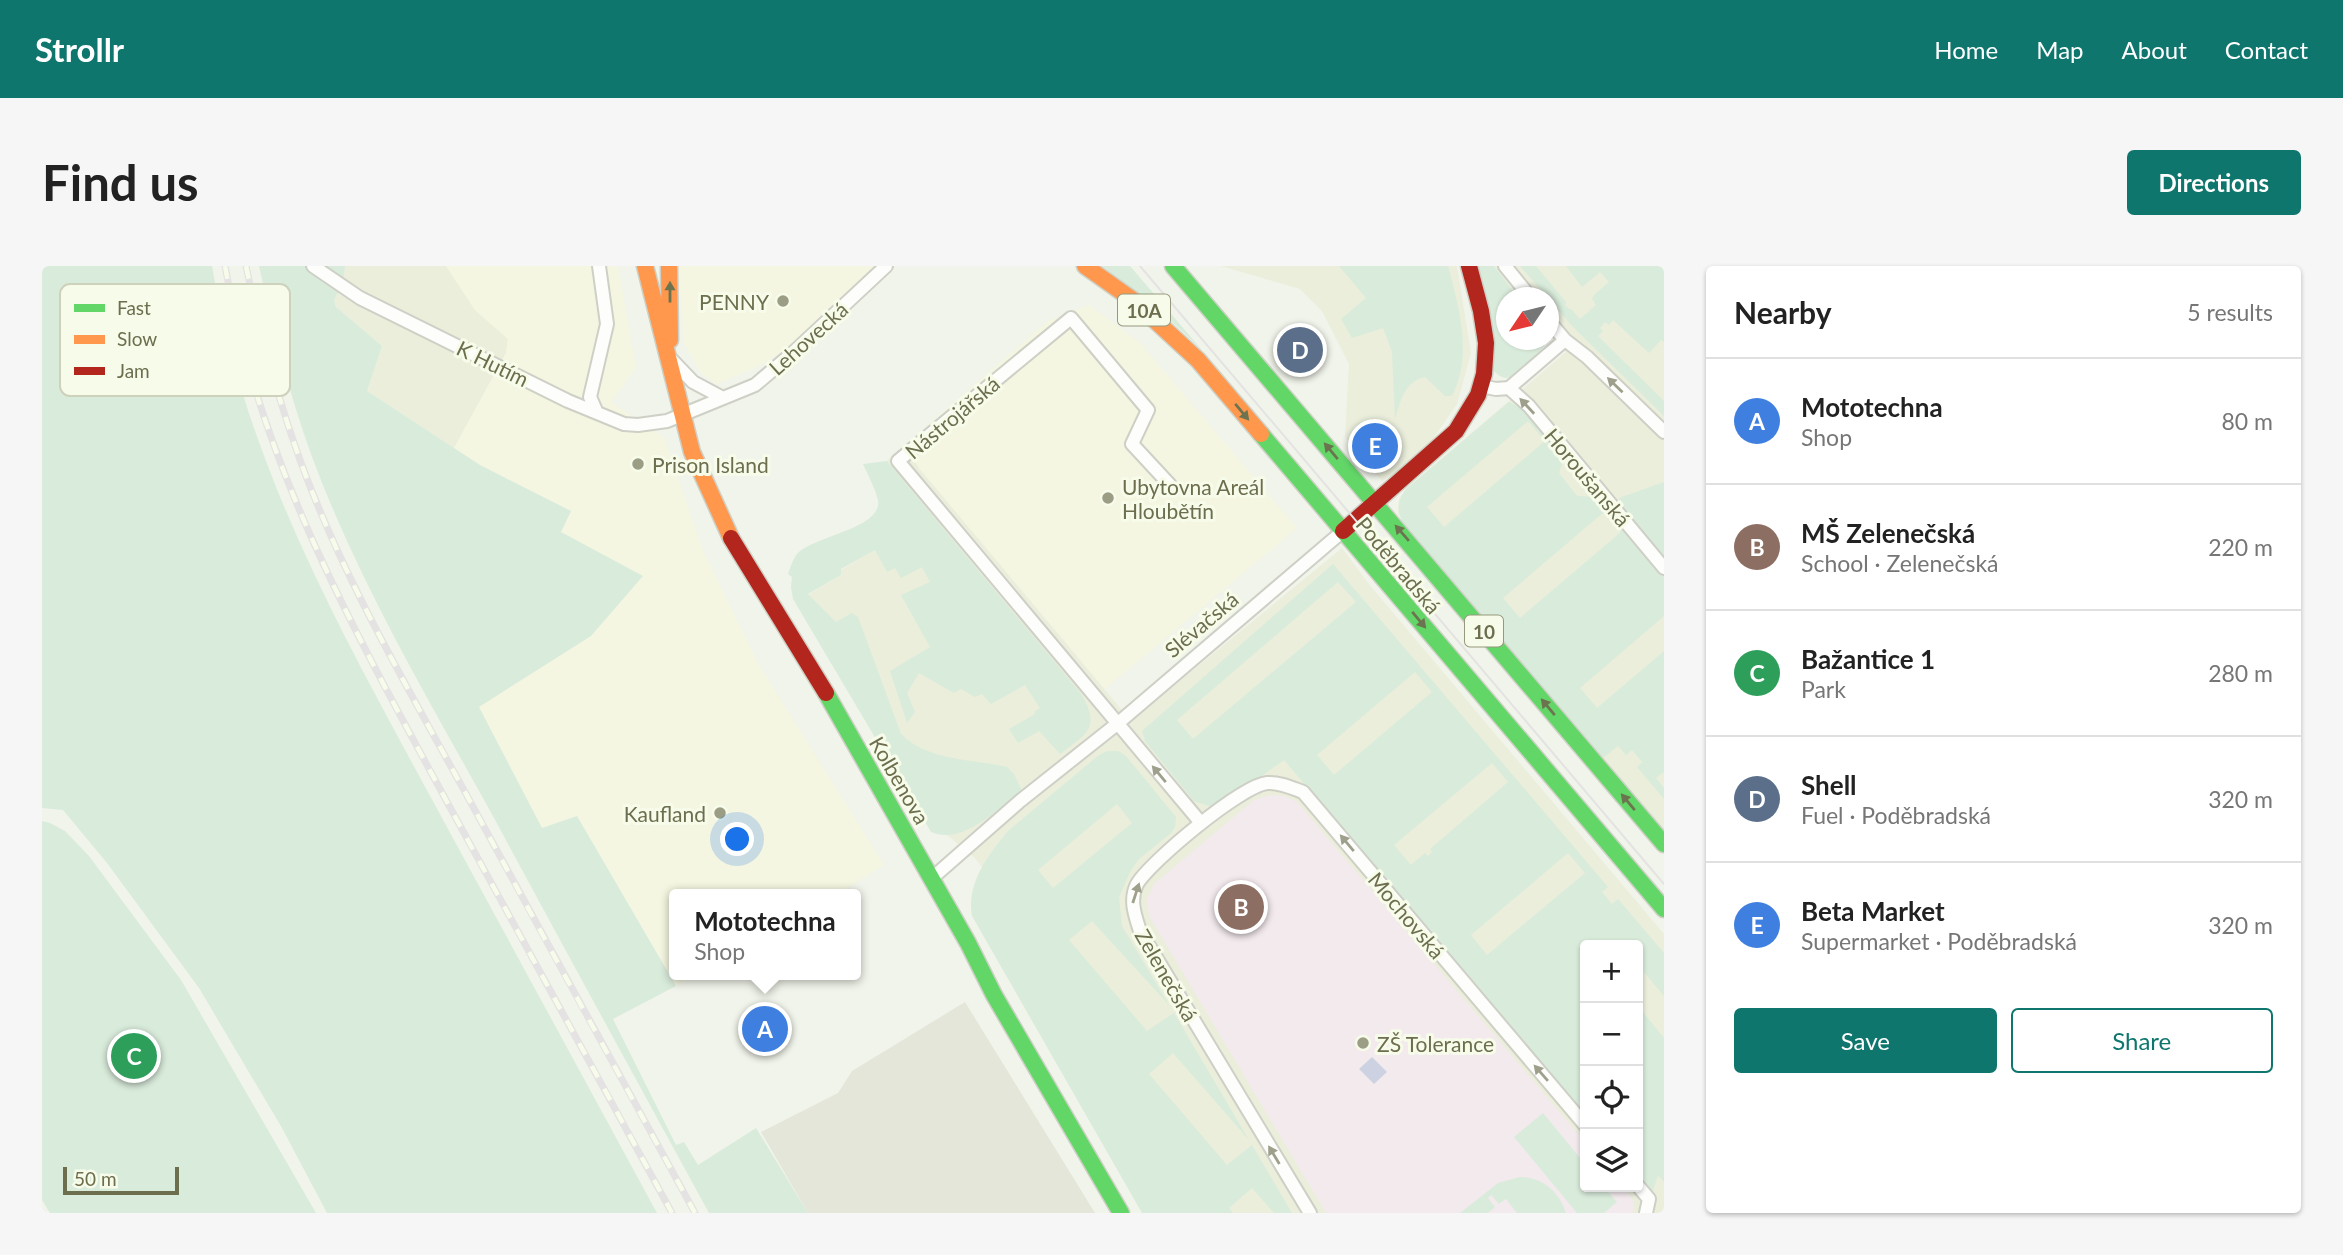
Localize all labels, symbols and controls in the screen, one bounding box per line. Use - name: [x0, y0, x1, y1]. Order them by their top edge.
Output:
- text: Strollr: [35, 29, 124, 69]
- text: Home: [1934, 35, 1998, 64]
- text: Map: [2036, 35, 2084, 64]
- text: About: [2122, 35, 2187, 64]
- text: Contact: [2225, 35, 2308, 64]
- button: Directions: [2127, 150, 2301, 215]
- text: Find us: [42, 153, 199, 211]
- one-way arrow: [664, 281, 676, 303]
- legend: [60, 284, 290, 396]
- north arrow: [1496, 287, 1559, 350]
- place label: PENNY: [699, 289, 770, 314]
- marker: PENNY: [775, 293, 791, 309]
- road number: 10A: [1118, 294, 1170, 326]
- text: Nearby: [1734, 294, 1832, 330]
- text: Fast: [117, 296, 151, 319]
- street label: Lehovecká: [764, 296, 852, 380]
- text: 5 results: [2187, 298, 2273, 326]
- pin: D: [1277, 324, 1323, 376]
- text: Slow: [117, 327, 157, 350]
- street label: K Hutím: [453, 335, 533, 391]
- text: Jam: [117, 359, 150, 382]
- street label: Nástrojářská: [900, 370, 1004, 464]
- one-way arrow: [1607, 376, 1624, 393]
- text: Mototechna: [1801, 391, 1943, 423]
- one-way arrow: [1519, 397, 1536, 414]
- one-way arrow: [1234, 404, 1249, 421]
- text: A: [1749, 407, 1765, 435]
- text: 80 m: [2222, 407, 2273, 435]
- pin: E: [1352, 420, 1398, 472]
- street label: Horoušanská: [1540, 423, 1636, 531]
- text: Shop: [1801, 423, 1852, 451]
- one-way arrow: [1324, 443, 1339, 460]
- place label: Prison Island: [652, 452, 769, 477]
- marker: Prison Island: [630, 456, 646, 472]
- place label: Ubytovna Areál Hloubětín: [1122, 474, 1264, 523]
- marker: Ubytovna Areál Hloubětín: [1100, 490, 1116, 506]
- street label: Poděbradská: [1351, 512, 1447, 618]
- text: MŠ Zelenečská: [1801, 517, 1975, 549]
- one-way arrow: [1394, 524, 1410, 542]
- text: B: [1749, 533, 1765, 561]
- text: 220 m: [2208, 533, 2273, 561]
- text: School · Zelenečská: [1801, 549, 1999, 577]
- street label: Slévačská: [1159, 586, 1243, 662]
- one-way arrow: [1411, 612, 1426, 629]
- road number: 10: [1465, 616, 1503, 646]
- text: Bažantice 1: [1801, 643, 1935, 675]
- text: C: [1749, 659, 1765, 687]
- text: 280 m: [2208, 659, 2273, 687]
- text: Park: [1801, 675, 1846, 703]
- one-way arrow: [1540, 698, 1556, 716]
- street label: Kolbenova: [865, 732, 935, 828]
- one-way arrow: [1152, 765, 1167, 782]
- text: Shell: [1801, 769, 1857, 801]
- text: D: [1748, 785, 1766, 813]
- text: 320 m: [2208, 785, 2273, 813]
- one-way arrow: [1621, 793, 1636, 810]
- place label: Kaufland: [624, 801, 706, 826]
- text: Fuel · Poděbradská: [1801, 801, 1991, 829]
- marker: Kaufland: [712, 805, 728, 821]
- your location: [720, 822, 754, 856]
- one-way arrow: [1339, 835, 1354, 853]
- street label: Mochovská: [1364, 867, 1450, 963]
- pin: B: [1218, 881, 1264, 933]
- one-way arrow: [1131, 883, 1142, 904]
- popup: [669, 889, 861, 980]
- text: Beta Market: [1801, 895, 1945, 927]
- text: Mototechna: [694, 905, 836, 937]
- text: E: [1750, 911, 1764, 939]
- text: 320 m: [2208, 911, 2273, 939]
- street label: Zelenečská: [1131, 924, 1203, 1026]
- text: Supermarket · Poděbradská: [1801, 927, 2077, 955]
- text: Shop: [694, 937, 745, 965]
- map controls: [1580, 940, 1643, 1192]
- button: +: [1580, 940, 1643, 1003]
- pin: A: [742, 1003, 788, 1055]
- button: −: [1580, 1003, 1643, 1066]
- button: Save: [1734, 1008, 1997, 1073]
- button: Share: [2011, 1008, 2273, 1073]
- pin: C: [111, 1030, 157, 1082]
- place label: ZŠ Tolerance: [1377, 1031, 1494, 1056]
- marker: ZŠ Tolerance: [1355, 1035, 1371, 1051]
- one-way arrow: [1533, 1064, 1549, 1082]
- button: locate: [1580, 1066, 1643, 1129]
- button: layers: [1580, 1129, 1643, 1192]
- one-way arrow: [1268, 1145, 1281, 1164]
- scale bar: [63, 1164, 178, 1196]
- text: 50 m: [74, 1167, 117, 1190]

